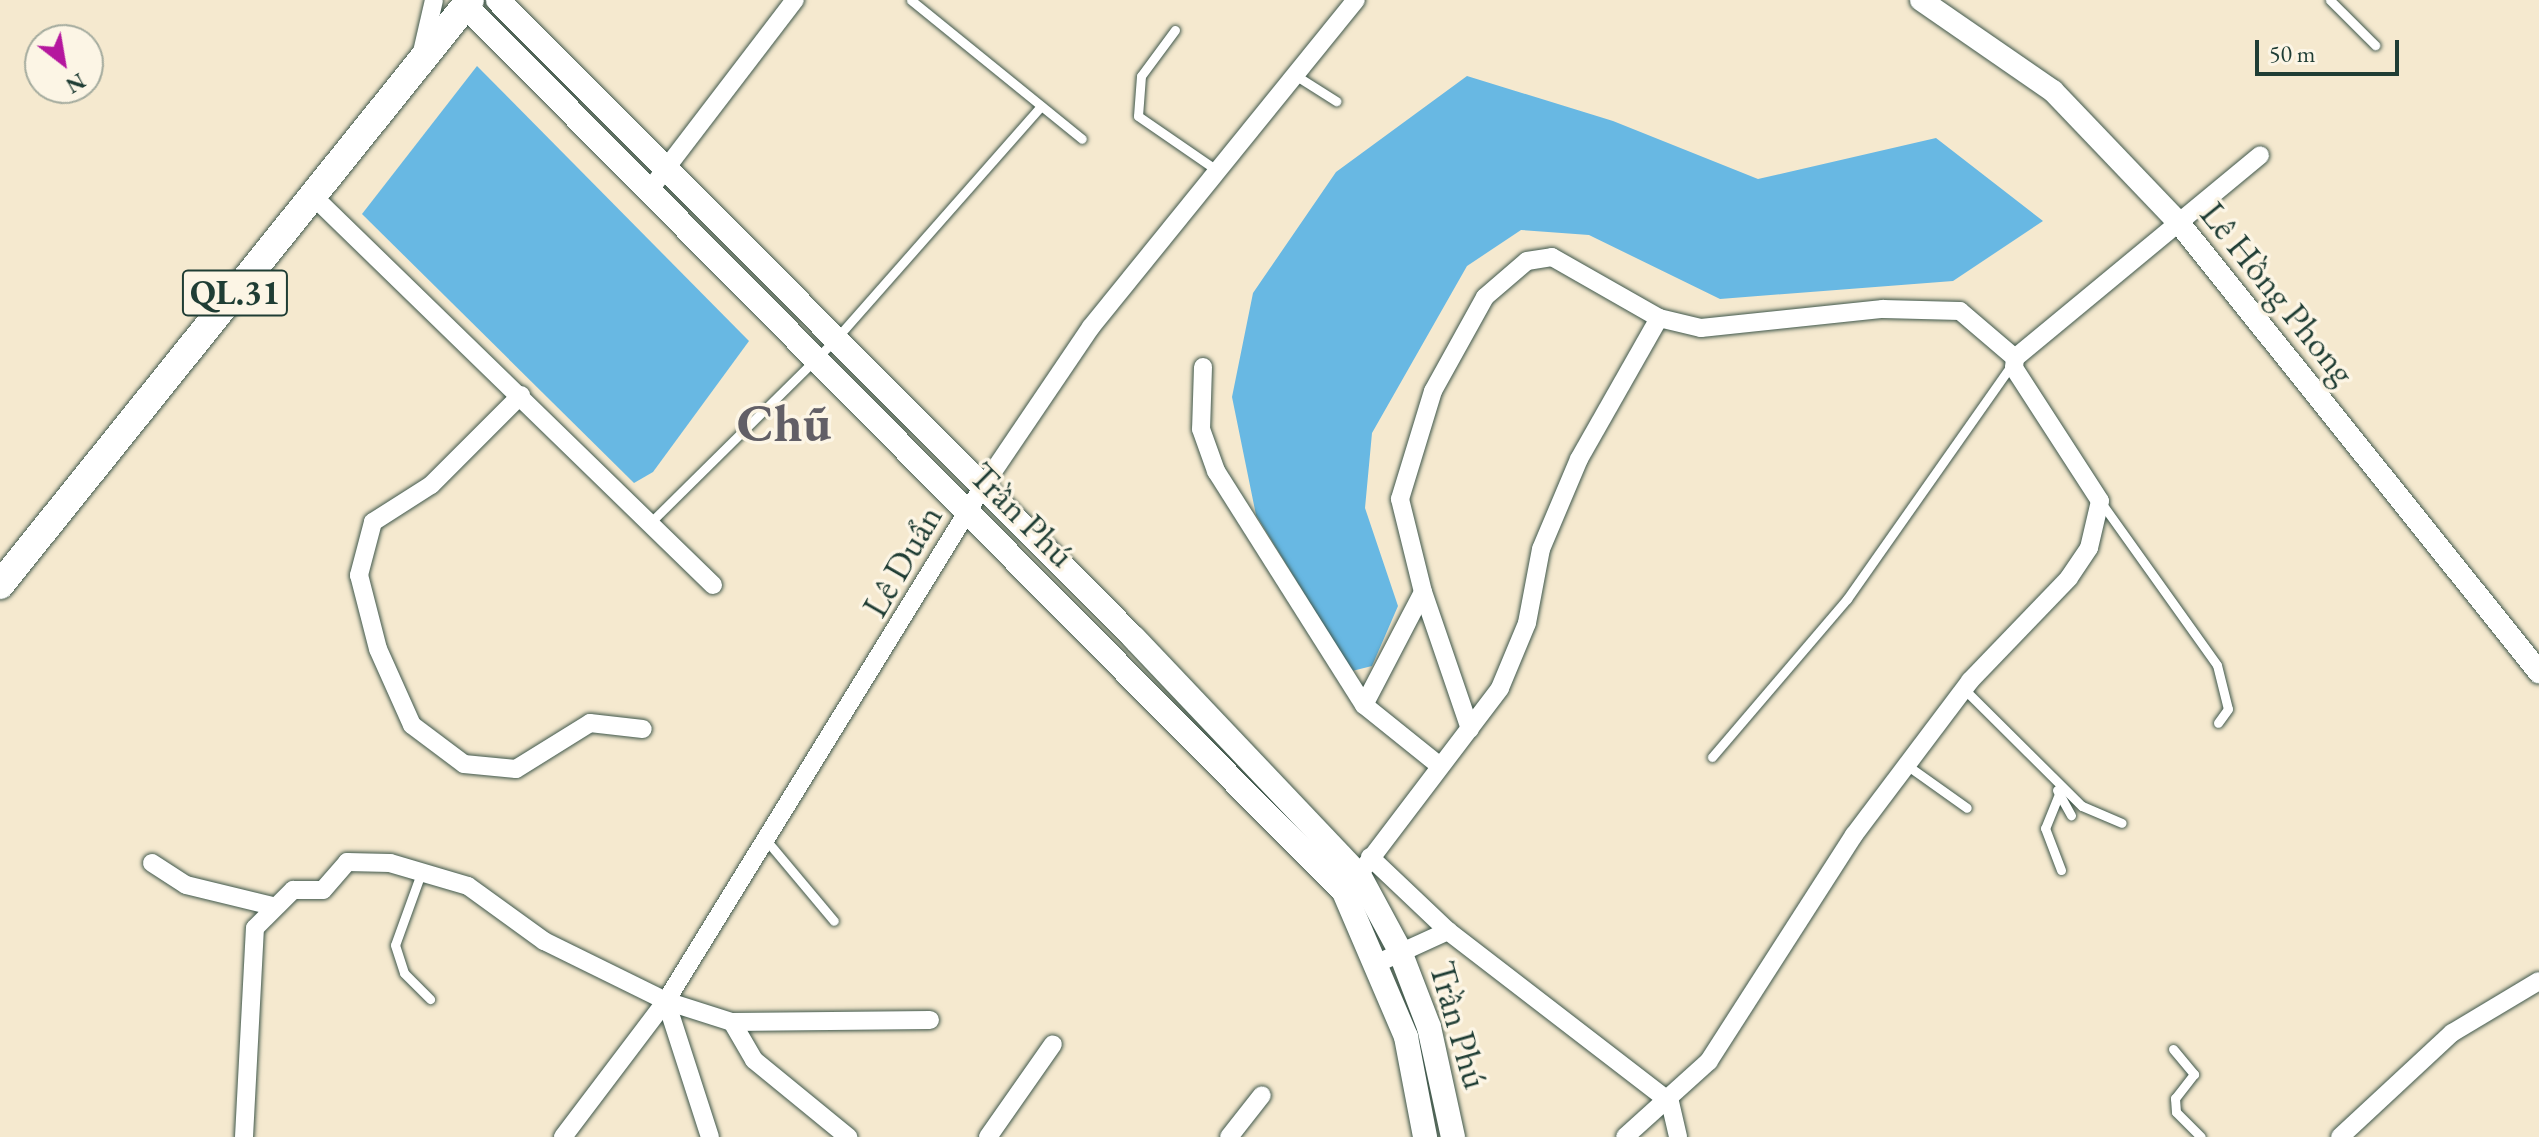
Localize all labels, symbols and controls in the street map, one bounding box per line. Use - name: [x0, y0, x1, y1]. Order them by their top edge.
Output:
- north arrow: [24, 24, 104, 104]
- scale bar: [2259, 24, 2403, 74]
- text: 50 m: [2269, 38, 2316, 69]
- text: N: [60, 66, 91, 100]
- street label: Lê Hồng Phong: [2191, 193, 2365, 393]
- road number: QL.31: [181, 263, 289, 323]
- district label: Chũ: [737, 392, 831, 454]
- street label: Trần Phú: [961, 454, 1083, 576]
- street label: Lê Duẩn: [853, 497, 951, 625]
- street label: Trần Phú: [1420, 956, 1498, 1094]

